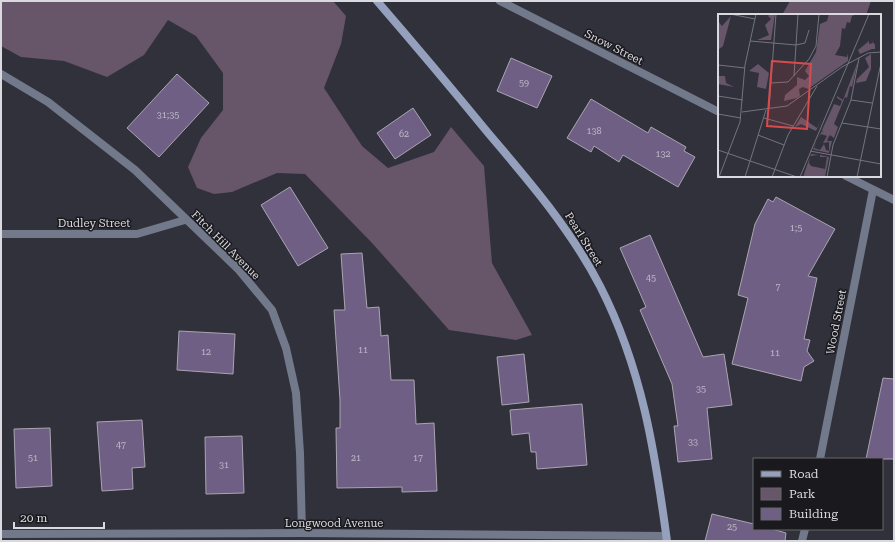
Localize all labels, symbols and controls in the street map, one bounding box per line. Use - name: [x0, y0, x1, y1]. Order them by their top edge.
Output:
- inset map: [718, 14, 881, 177]
- street label: Snow Street: [582, 27, 645, 68]
- house number: 59: [519, 78, 529, 88]
- house number: 31;35: [157, 110, 179, 120]
- house number: 138: [586, 126, 602, 136]
- house number: 62: [399, 129, 409, 139]
- house number: 132: [655, 149, 671, 159]
- street label: Fitch Hill Avenue: [189, 208, 263, 282]
- street label: Pearl Street: [562, 210, 605, 269]
- street label: Dudley Street: [58, 217, 130, 230]
- house number: 1;5: [790, 223, 802, 233]
- house number: 45: [646, 273, 656, 283]
- house number: 7: [775, 282, 781, 292]
- street label: Wood Street: [824, 289, 849, 356]
- house number: 11: [358, 345, 368, 355]
- house number: 12: [201, 347, 211, 357]
- house number: 11: [770, 348, 780, 358]
- house number: 35: [696, 384, 706, 394]
- house number: 33: [688, 437, 698, 447]
- house number: 47: [116, 440, 126, 450]
- house number: 51: [28, 453, 38, 463]
- house number: 21: [351, 453, 361, 463]
- house number: 17: [413, 453, 423, 463]
- legend: [753, 458, 883, 530]
- house number: 31: [219, 460, 229, 470]
- text: Road: [789, 467, 819, 481]
- text: Park: [789, 487, 816, 501]
- scale bar: [14, 504, 104, 530]
- text: Building: [789, 507, 838, 521]
- text: 20 m: [20, 511, 47, 525]
- street label: Longwood Avenue: [285, 517, 383, 530]
- house number: 25: [727, 522, 737, 532]

